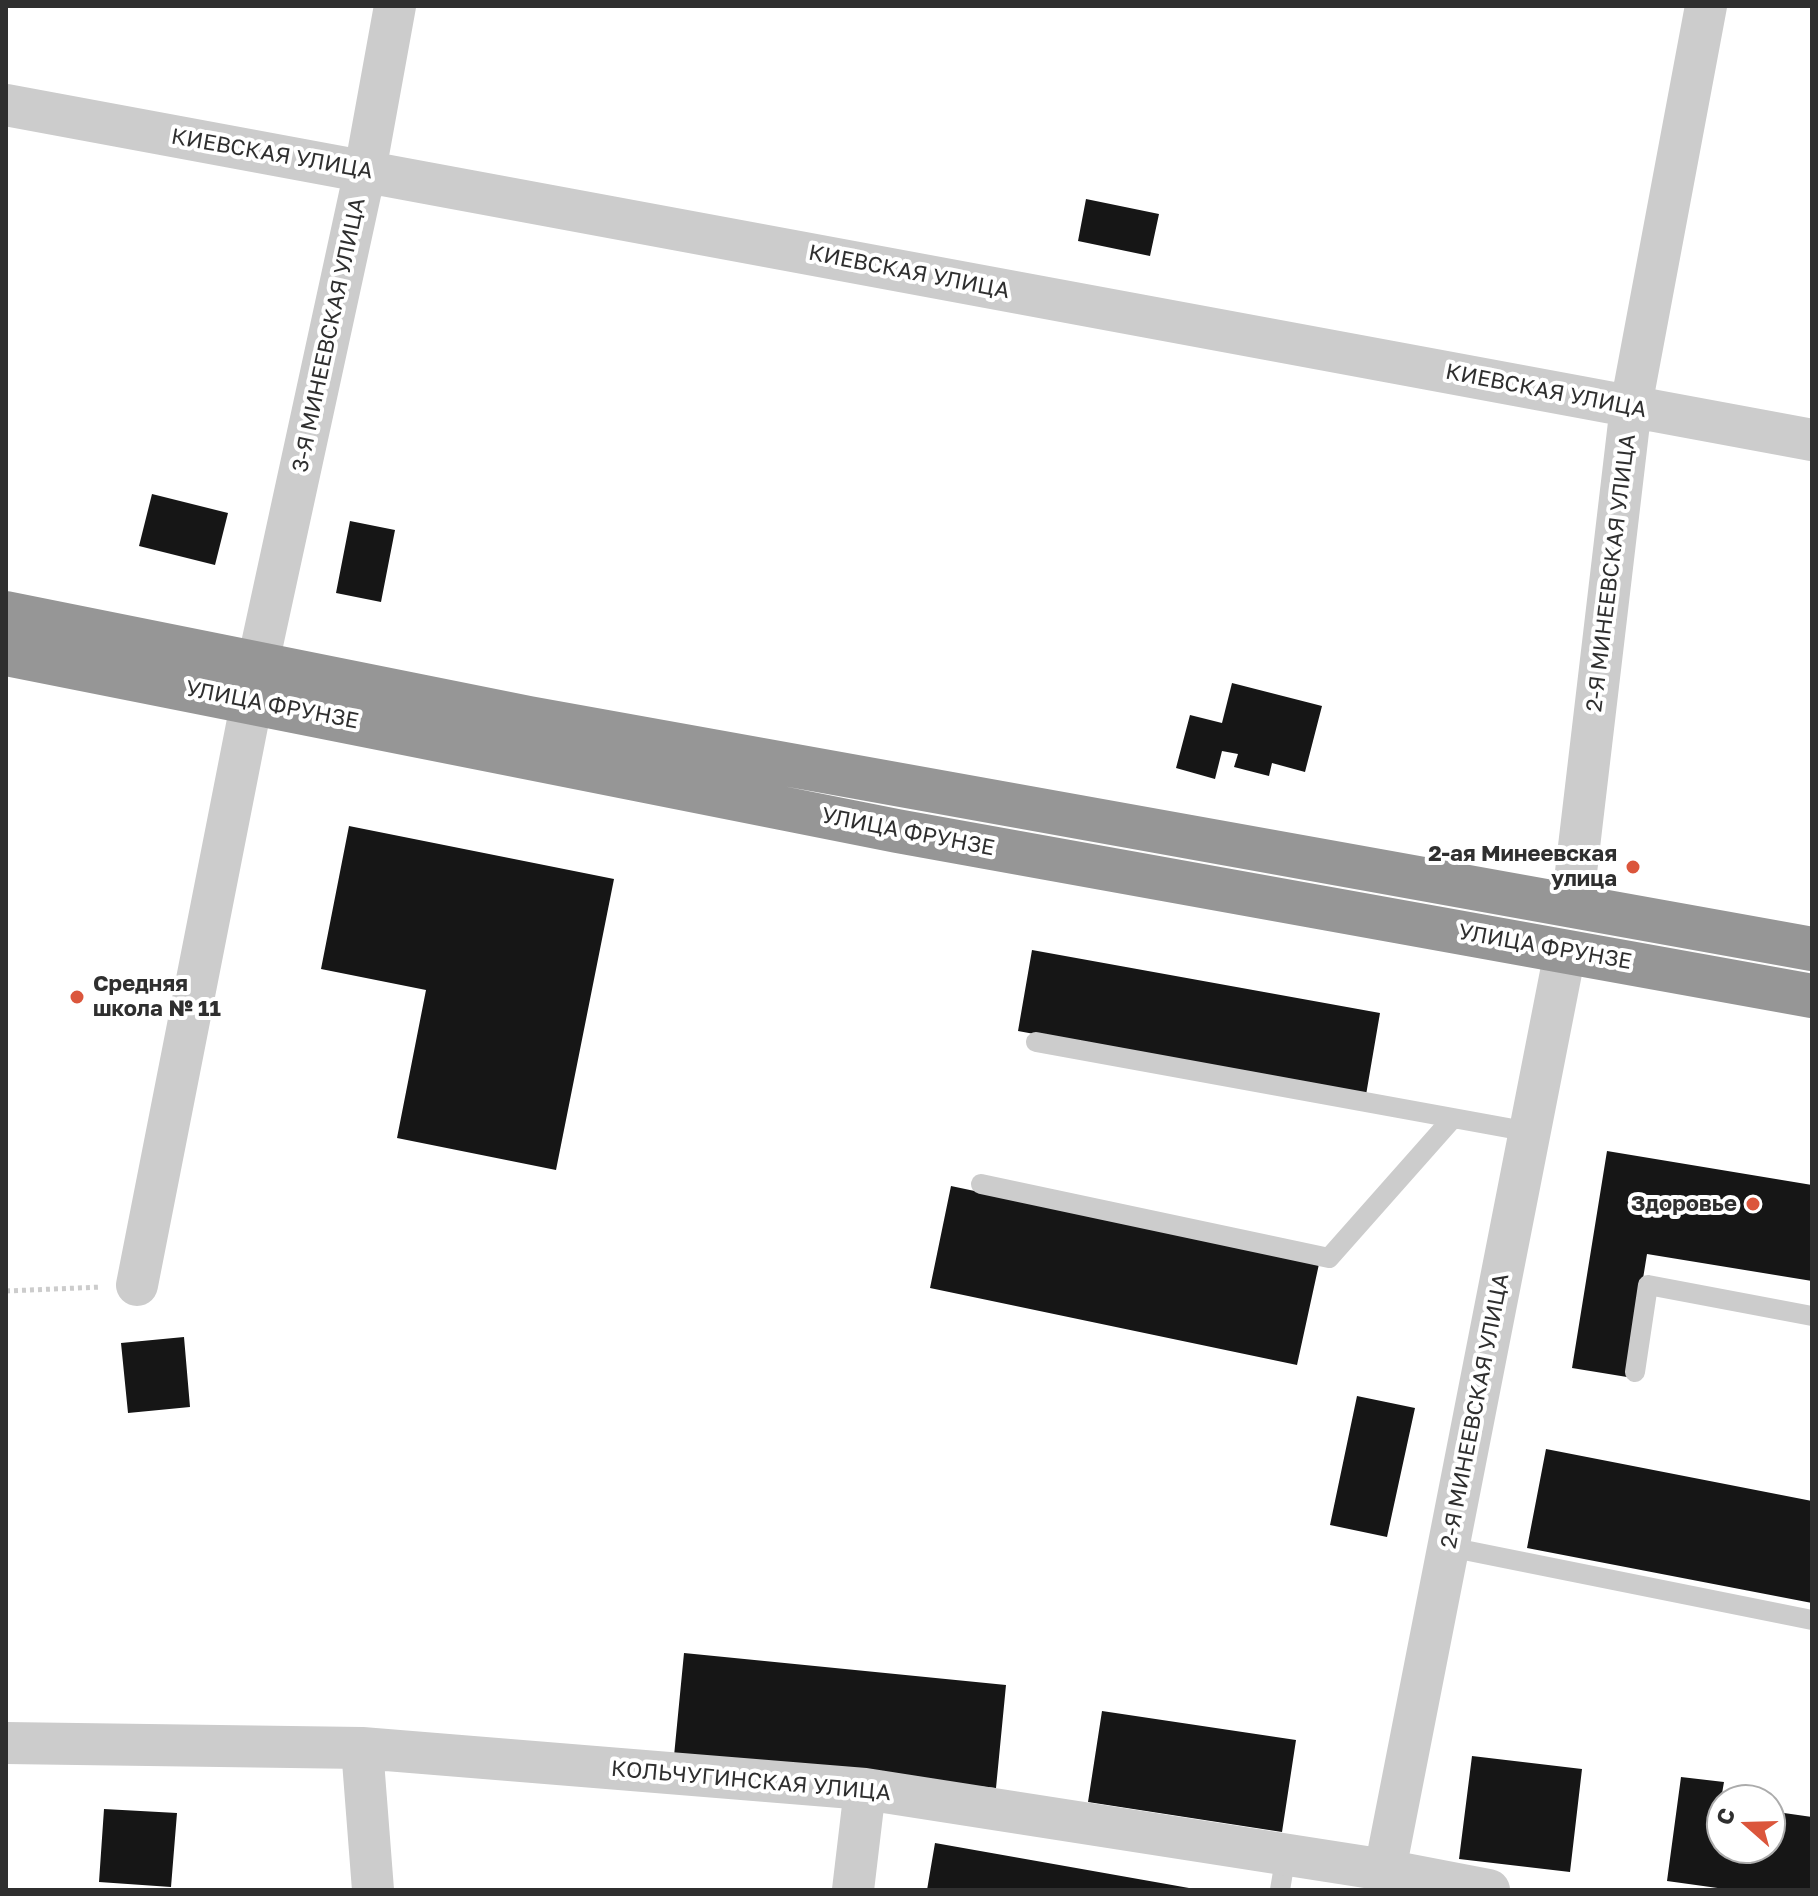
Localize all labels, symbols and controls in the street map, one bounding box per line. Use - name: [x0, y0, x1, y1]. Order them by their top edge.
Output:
- street label: КИЕВСКАЯ УЛИЦА: [169, 123, 375, 185]
- street label: 3-Я МИНЕЕВСКАЯ УЛИЦА: [287, 195, 371, 475]
- street label: КИЕВСКАЯ УЛИЦА: [806, 240, 1012, 304]
- street label: КИЕВСКАЯ УЛИЦА: [1443, 359, 1649, 423]
- street label: 2-Я МИНЕЕВСКАЯ УЛИЦА: [1581, 433, 1641, 713]
- street label: УЛИЦА ФРУНЗЕ: [183, 675, 361, 735]
- street label: УЛИЦА ФРУНЗЕ: [819, 802, 997, 862]
- place label: 2-ая Минеевская улица: [1428, 841, 1617, 892]
- marker: 2-ая Минеевская улица: [1624, 858, 1642, 876]
- street label: УЛИЦА ФРУНЗЕ: [1456, 919, 1634, 975]
- place label: Средняя школа № 11: [93, 971, 221, 1022]
- marker: Средняя школа № 11: [68, 988, 86, 1006]
- place label: Здоровье: [1631, 1191, 1737, 1217]
- marker: Здоровье: [1744, 1195, 1762, 1213]
- street label: 2-Я МИНЕЕВСКАЯ УЛИЦА: [1435, 1271, 1515, 1551]
- street label: КОЛЬЧУГИНСКАЯ УЛИЦА: [610, 1756, 892, 1806]
- north arrow: [1706, 1784, 1786, 1864]
- text: С: [1709, 1804, 1740, 1828]

